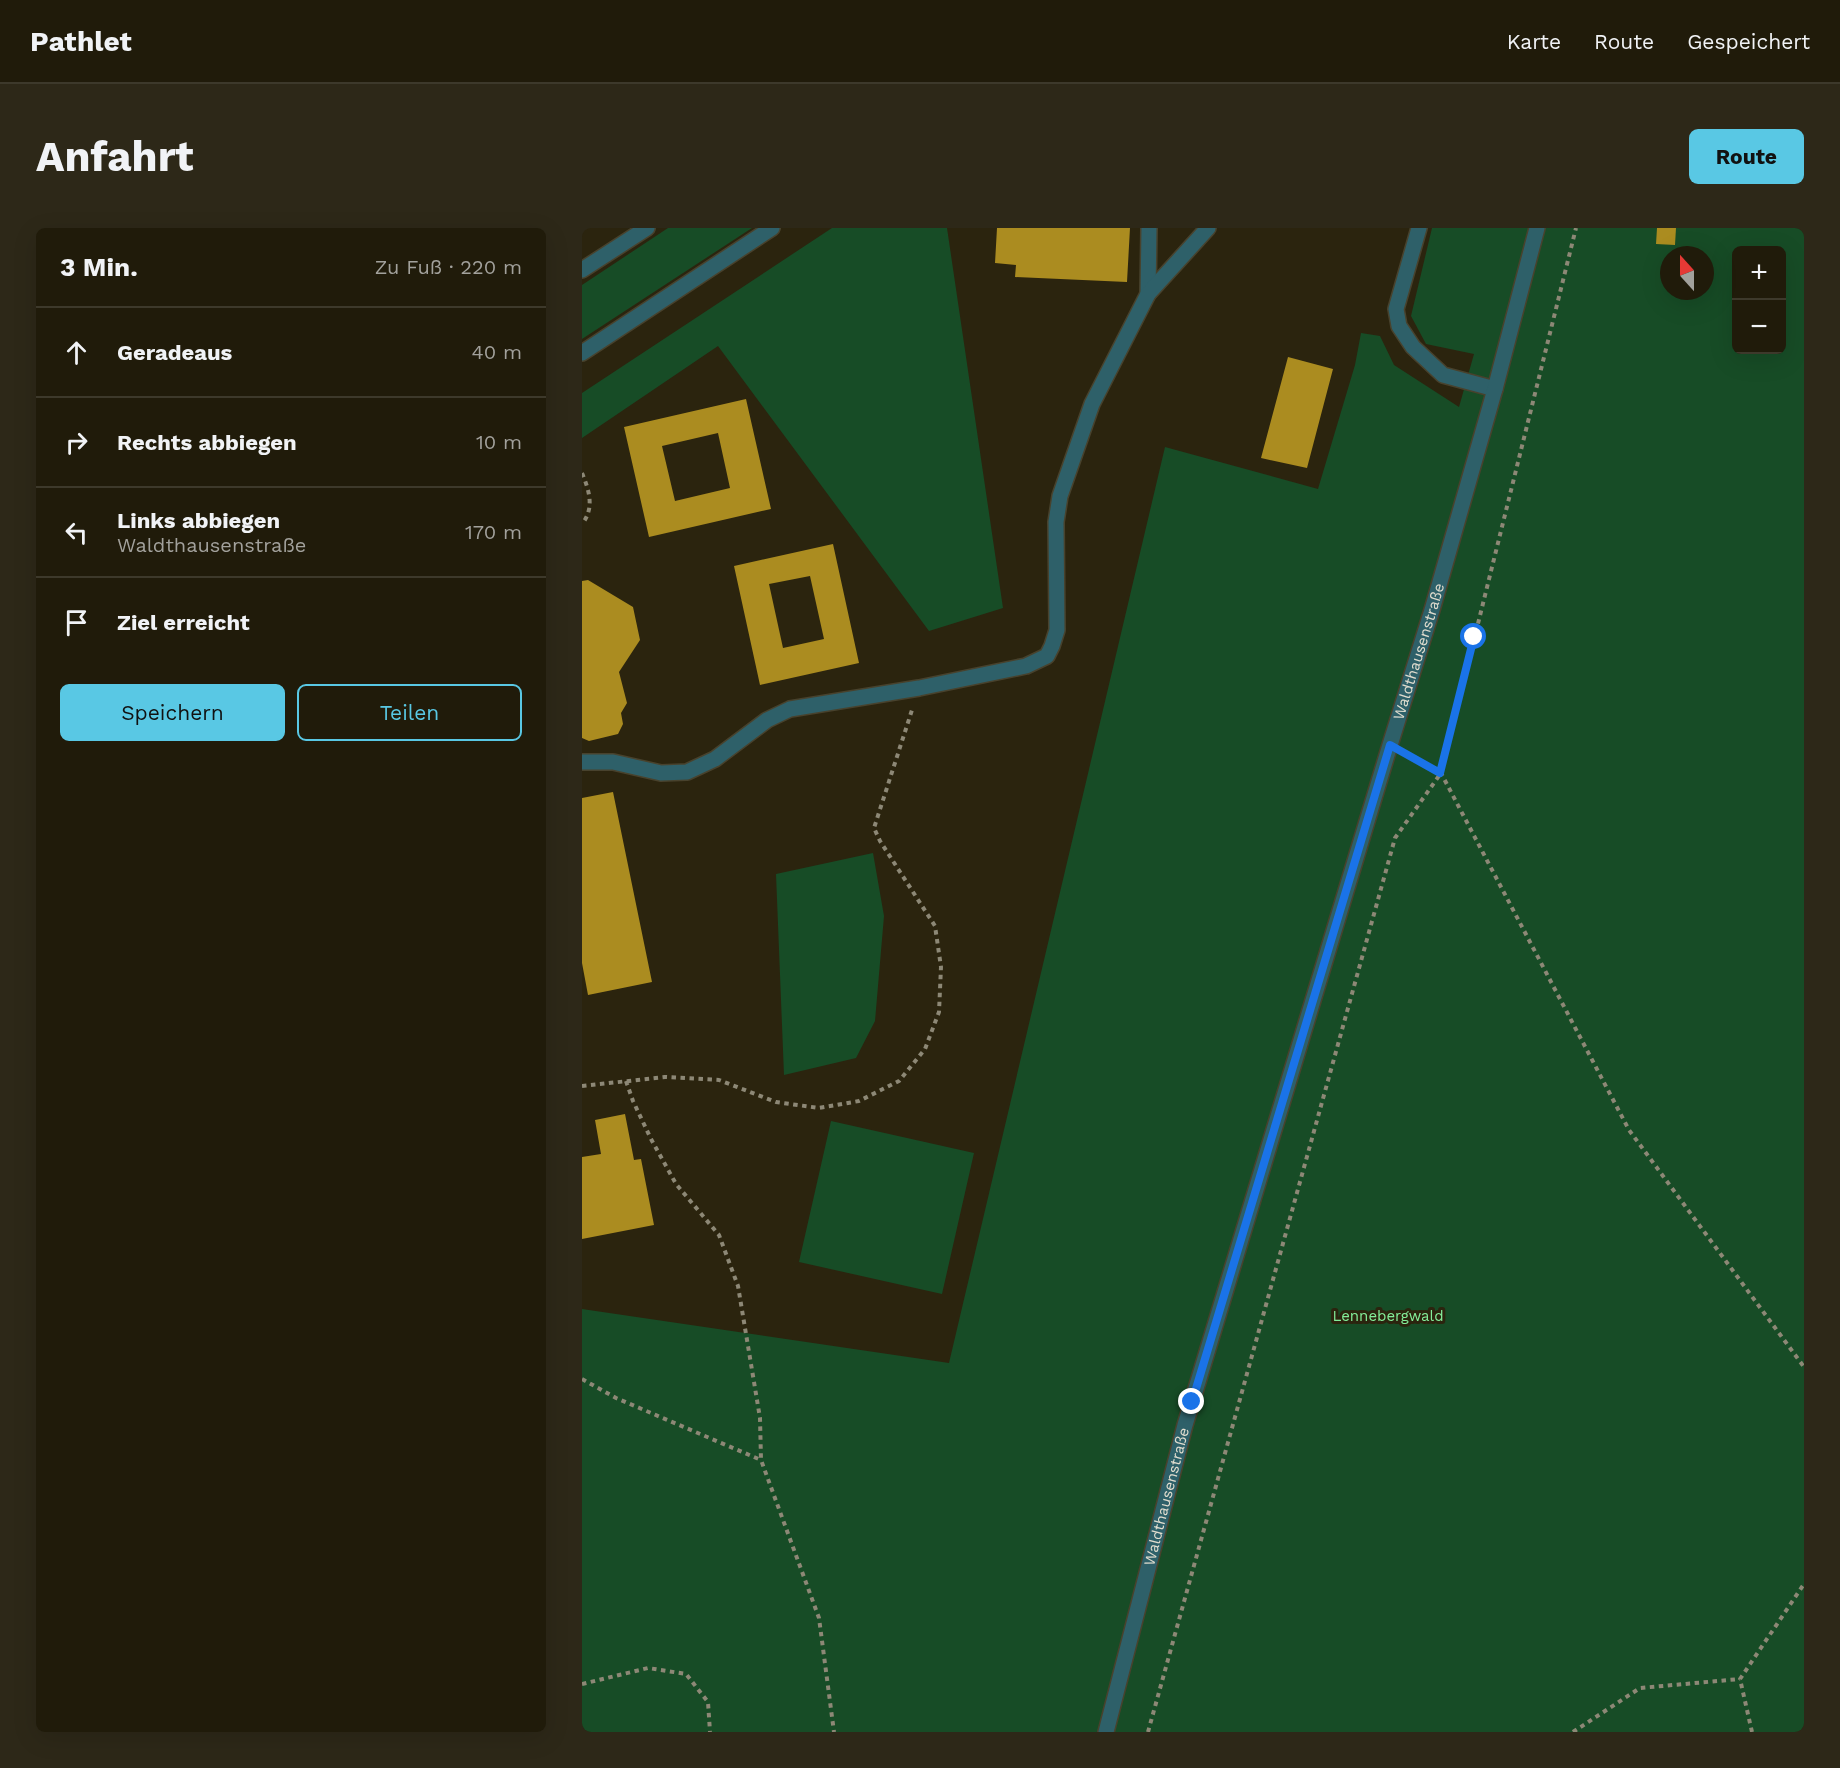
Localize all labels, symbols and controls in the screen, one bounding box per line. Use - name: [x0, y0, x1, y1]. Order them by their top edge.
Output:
- text: Pathlet: [30, 25, 132, 58]
- text: Karte: [1507, 29, 1561, 54]
- text: Route: [1594, 29, 1654, 54]
- text: Gespeichert: [1687, 29, 1810, 54]
- button: Route: [1689, 129, 1804, 184]
- text: Anfahrt: [36, 132, 194, 181]
- north arrow: [1660, 246, 1714, 300]
- map controls: [1732, 246, 1786, 354]
- button: +: [1732, 246, 1786, 300]
- text: 3 Min.: [60, 252, 138, 282]
- text: Zu Fuß · 220 m: [375, 255, 522, 279]
- button: −: [1732, 300, 1786, 354]
- icon: ahead: [60, 336, 93, 369]
- text: Geradeaus: [117, 340, 232, 365]
- text: 40 m: [471, 340, 522, 364]
- icon: right: [60, 426, 93, 459]
- text: Rechts abbiegen: [117, 430, 297, 455]
- text: 10 m: [476, 430, 522, 454]
- text: Links abbiegen: [117, 508, 280, 533]
- icon: left: [60, 516, 93, 549]
- text: 170 m: [465, 520, 522, 544]
- text: Waldthausenstraße: [117, 533, 306, 557]
- street label: Waldthausenstraße: [1389, 581, 1448, 722]
- icon: arrive: [60, 606, 93, 639]
- text: Ziel erreicht: [117, 610, 250, 635]
- route start: [1460, 623, 1486, 649]
- button: Speichern: [60, 684, 285, 741]
- button: Teilen: [297, 684, 522, 741]
- park label: Lennebergwald: [1332, 1307, 1444, 1325]
- route end: [1178, 1388, 1204, 1414]
- street label: Waldthausenstraße: [1140, 1426, 1193, 1568]

